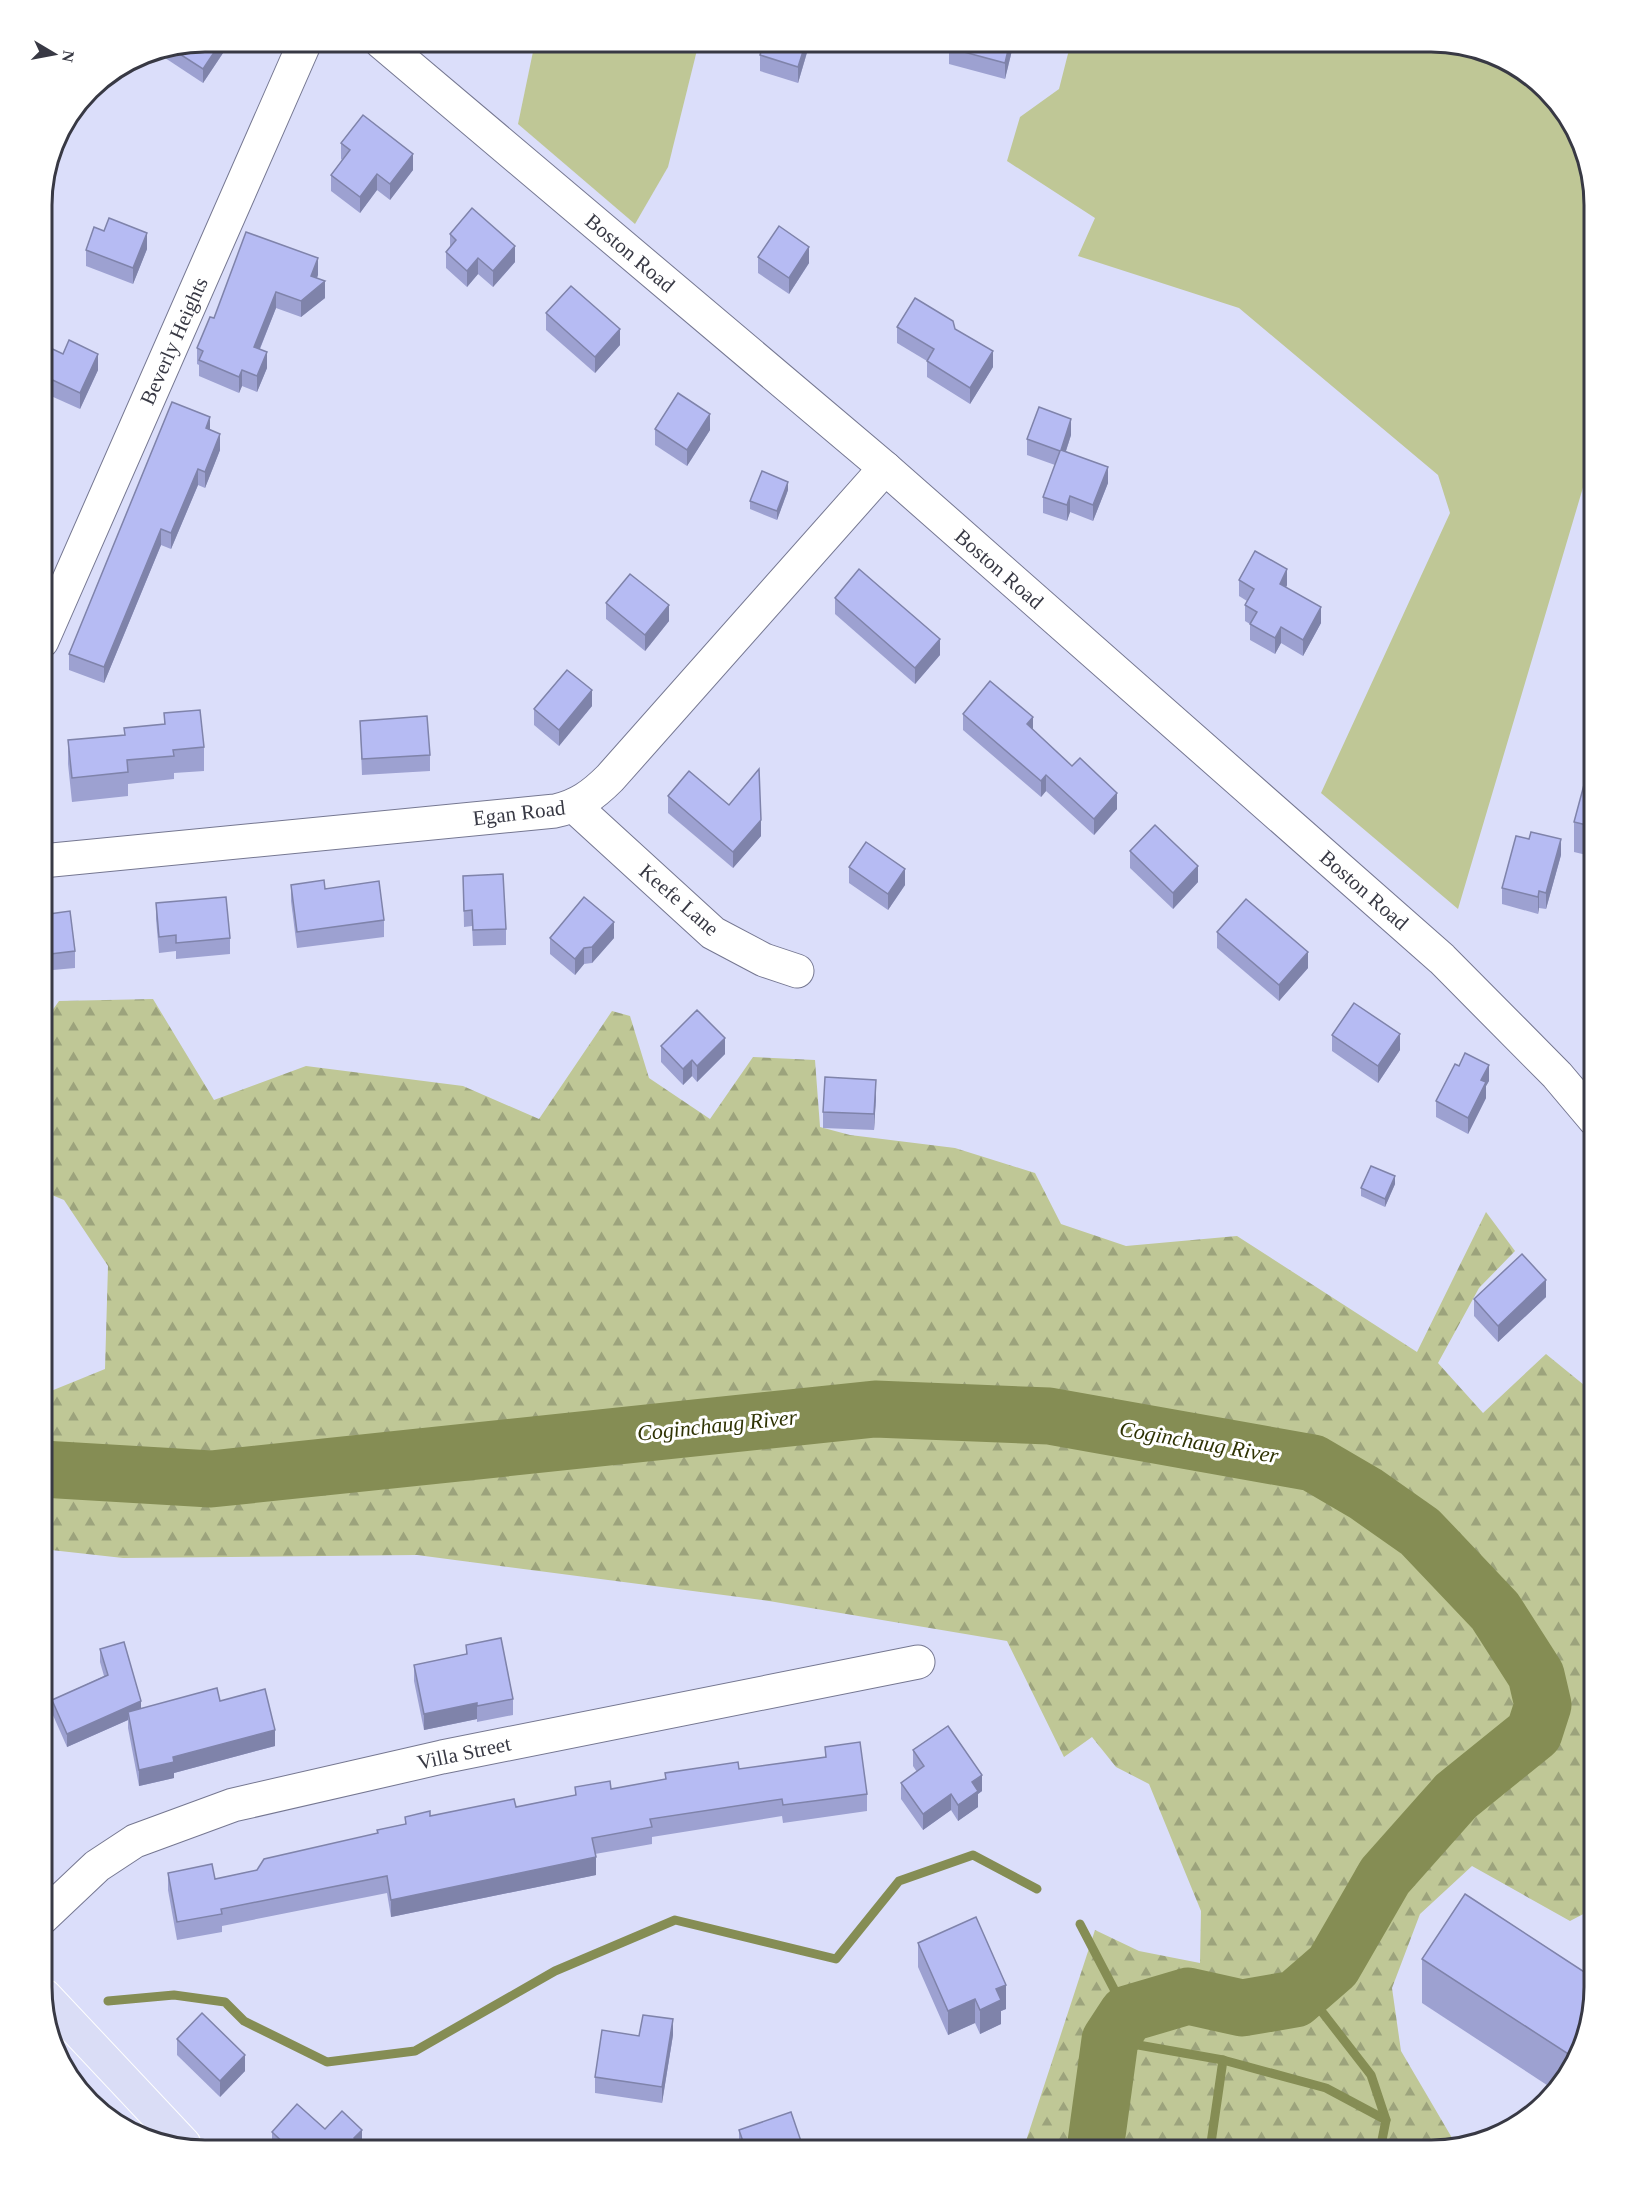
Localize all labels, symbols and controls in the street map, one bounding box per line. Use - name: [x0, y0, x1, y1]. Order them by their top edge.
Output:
- north arrow: [24, 24, 84, 84]
- text: N: [59, 49, 78, 64]
- street label: Boston Road: [581, 209, 680, 298]
- street label: Beverly Heights: [135, 274, 213, 408]
- street label: Boston Road: [950, 524, 1048, 614]
- street label: Egan Road: [472, 795, 567, 831]
- street label: Boston Road: [1315, 845, 1413, 935]
- street label: Keefe Lane: [634, 859, 724, 941]
- water label: Coginchaug River: [636, 1404, 799, 1446]
- water label: Coginchaug River: [1118, 1416, 1281, 1468]
- street label: Villa Street: [415, 1731, 513, 1775]

